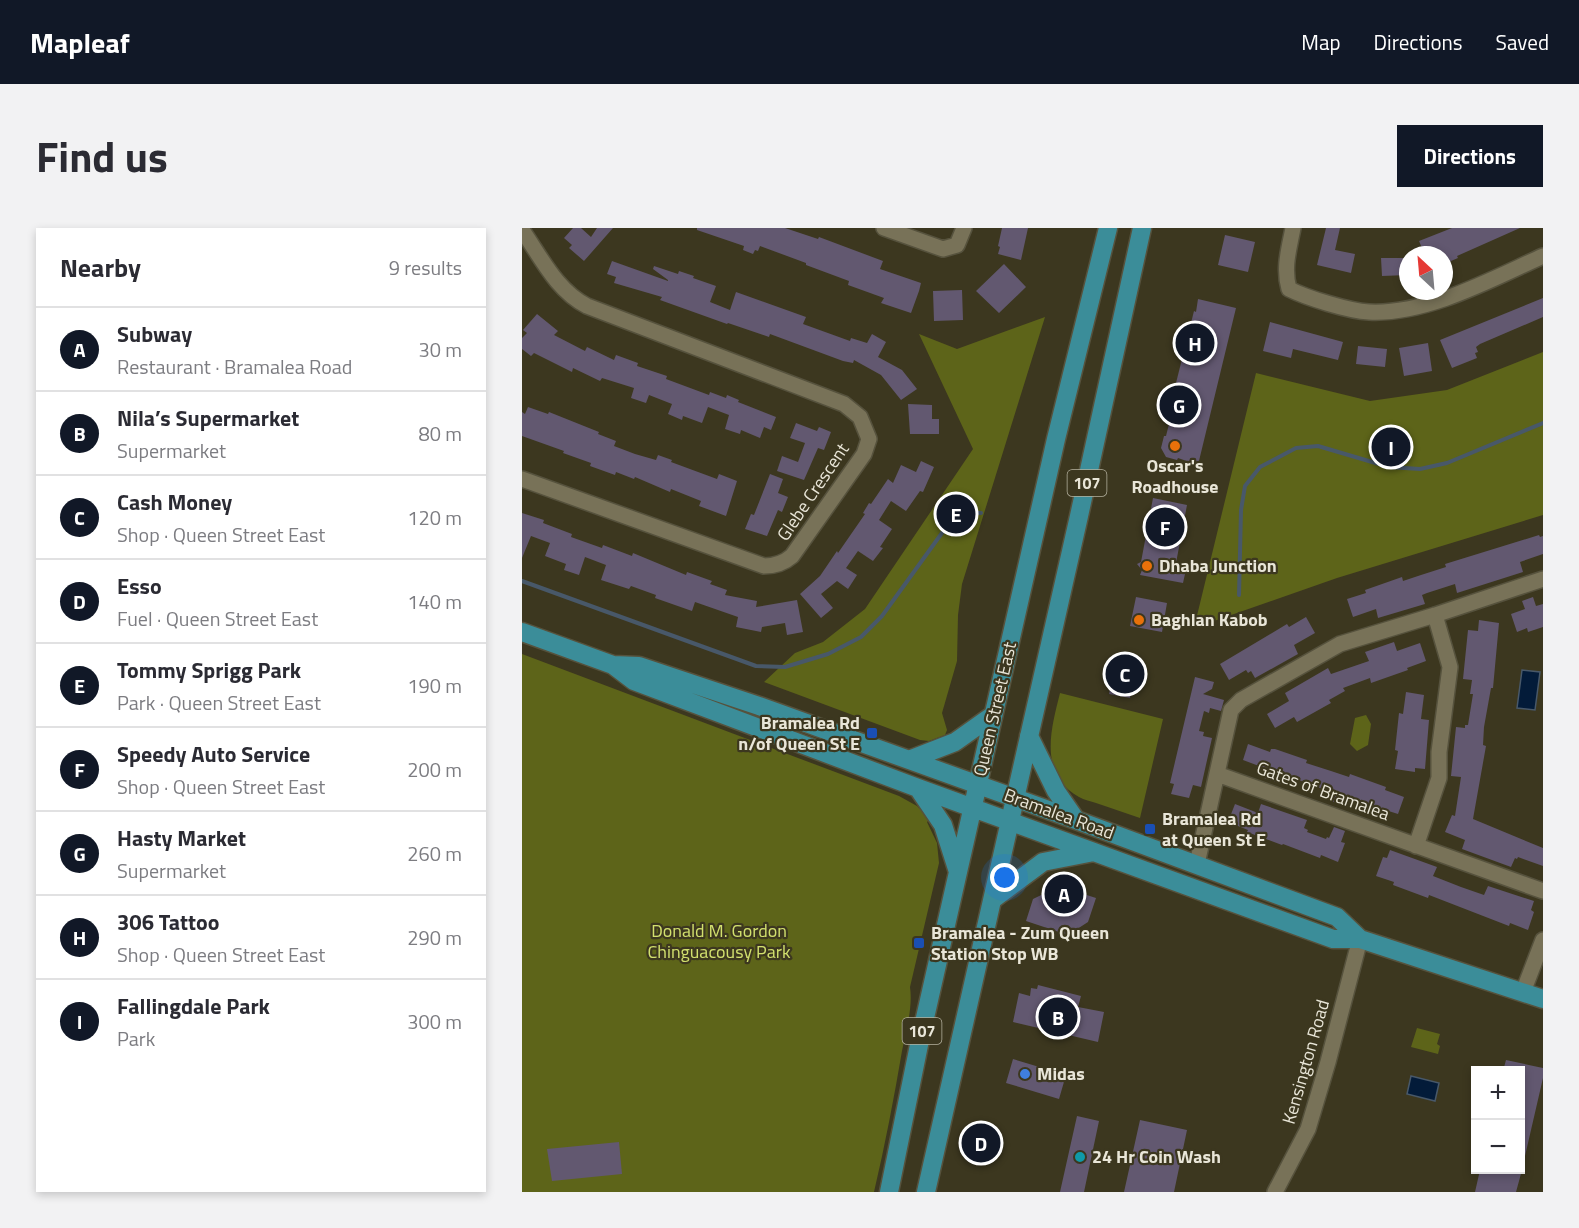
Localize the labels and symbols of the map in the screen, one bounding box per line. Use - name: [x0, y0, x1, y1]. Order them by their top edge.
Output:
- north arrow: [1399, 246, 1453, 300]
- pin: H: [1176, 320, 1214, 366]
- pin: G: [1160, 382, 1198, 428]
- pin: I: [1372, 424, 1410, 470]
- street label: Glebe Crescent: [770, 437, 856, 546]
- marker: Oscar's Roadhouse: [1168, 439, 1182, 453]
- place label: Oscar's Roadhouse: [1132, 452, 1218, 500]
- road number: 107: [1068, 470, 1106, 496]
- pin: E: [936, 492, 976, 536]
- pin: F: [1146, 504, 1184, 550]
- place label: Dhaba Junction: [1159, 552, 1277, 579]
- marker: Dhaba Junction: [1140, 559, 1154, 573]
- place label: Baghlan Kabob: [1151, 606, 1268, 633]
- marker: Baghlan Kabob: [1132, 613, 1146, 627]
- street label: Queen Street East: [966, 638, 1023, 779]
- pin: C: [1106, 652, 1144, 696]
- place label: Bramalea Rd n/of Queen St E: [738, 709, 860, 757]
- marker: Bramalea Rd n/of Queen St E: [865, 726, 879, 740]
- street label: Gates of Bramalea: [1253, 754, 1394, 827]
- street label: Bramalea Road: [1000, 781, 1118, 846]
- place label: Bramalea Rd at Queen St E: [1162, 805, 1266, 853]
- marker: Bramalea Rd at Queen St E: [1143, 822, 1157, 836]
- your location: [990, 863, 1019, 892]
- pin: A: [1044, 872, 1084, 916]
- park label: Donald M. Gordon Chinguacousy Park: [647, 917, 791, 965]
- place label: Bramalea - Zum Queen Station Stop WB: [931, 919, 1109, 967]
- marker: Bramalea - Zum Queen Station Stop WB: [912, 936, 926, 950]
- pin: B: [1038, 994, 1078, 1040]
- street label: Kensington Road: [1275, 996, 1336, 1127]
- road number: 107: [902, 1018, 942, 1044]
- place label: Midas: [1037, 1060, 1085, 1087]
- marker: Midas: [1018, 1067, 1032, 1081]
- pin: D: [962, 1120, 1000, 1166]
- place label: 24 Hr Coin Wash: [1092, 1143, 1221, 1170]
- marker: 24 Hr Coin Wash: [1073, 1150, 1087, 1164]

